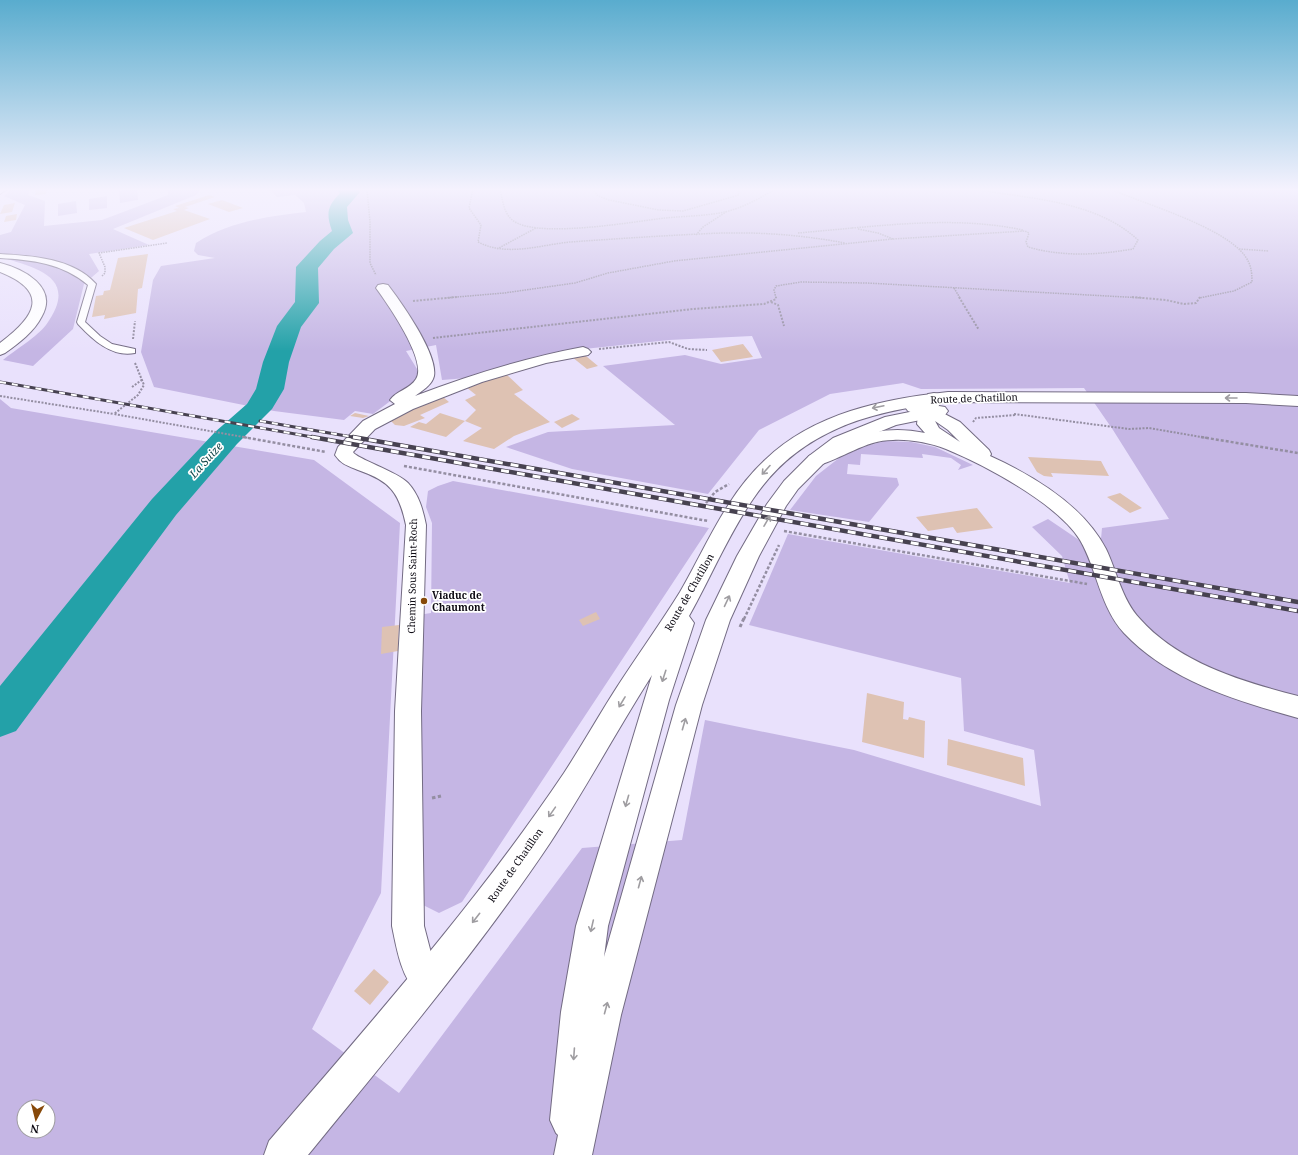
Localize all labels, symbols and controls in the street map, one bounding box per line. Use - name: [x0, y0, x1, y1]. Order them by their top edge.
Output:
- street label: Route de Chatillon: [930, 389, 1019, 407]
- one-way arrow: [1225, 394, 1238, 401]
- one-way arrow: [872, 404, 885, 412]
- water label: La Suize: [185, 438, 226, 481]
- one-way arrow: [761, 465, 771, 475]
- one-way arrow: [763, 516, 771, 528]
- street label: Chemin Sous Saint-Roch: [404, 518, 420, 634]
- street label: Route de Chatillon: [661, 550, 717, 633]
- place label: Viaduc de Chaumont: [432, 588, 485, 614]
- marker: Viaduc de Chaumont: [419, 596, 429, 606]
- one-way arrow: [724, 596, 731, 608]
- one-way arrow: [660, 669, 667, 682]
- one-way arrow: [617, 696, 625, 708]
- one-way arrow: [681, 717, 688, 730]
- one-way arrow: [623, 794, 631, 807]
- one-way arrow: [548, 806, 556, 817]
- street label: Route de Chatillon: [484, 825, 546, 905]
- one-way arrow: [637, 876, 644, 889]
- one-way arrow: [472, 912, 481, 923]
- one-way arrow: [588, 919, 596, 932]
- one-way arrow: [603, 1002, 610, 1015]
- one-way arrow: [571, 1047, 578, 1060]
- north arrow: [16, 1099, 56, 1139]
- text: N: [29, 1121, 40, 1137]

